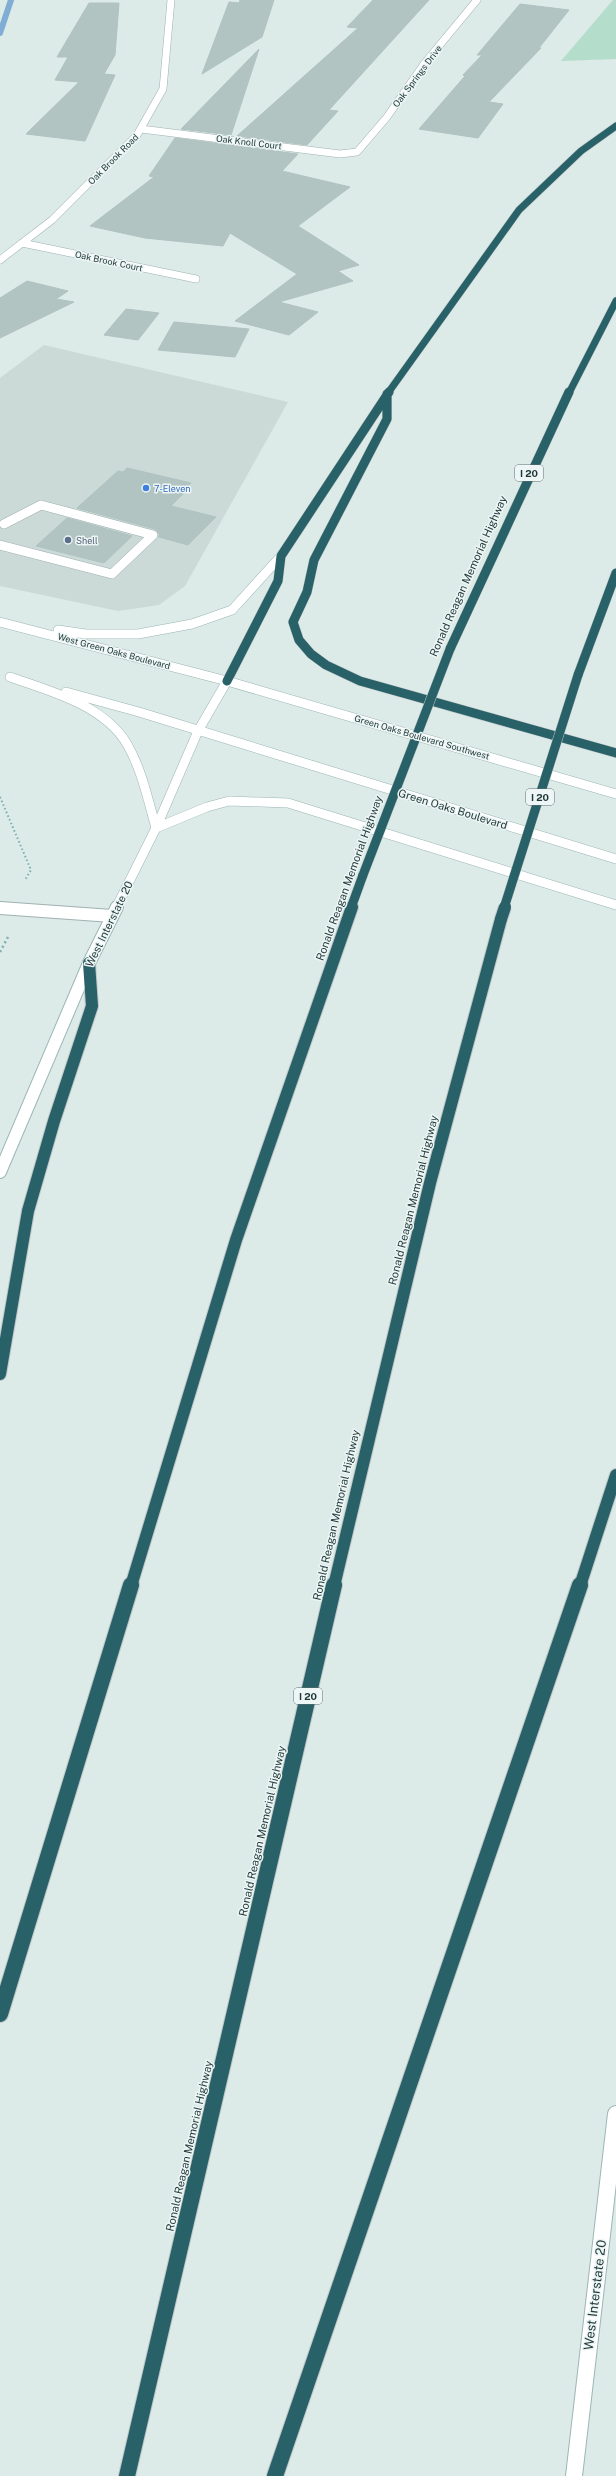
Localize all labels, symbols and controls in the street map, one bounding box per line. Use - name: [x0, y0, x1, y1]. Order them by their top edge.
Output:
- street label: Oak Springs Drive: [390, 43, 444, 109]
- street label: Oak Brook Road: [85, 131, 141, 187]
- street label: Oak Knoll Court: [216, 133, 283, 152]
- street label: Oak Brook Court: [74, 248, 144, 274]
- road number: I 20: [515, 465, 543, 481]
- marker: 7-Eleven: [141, 483, 151, 493]
- place label: 7-Eleven: [154, 483, 191, 494]
- street label: Ronald Reagan Memorial Highway: [427, 494, 509, 658]
- marker: Shell: [63, 535, 73, 545]
- place label: Shell: [76, 535, 98, 546]
- street label: West Green Oaks Boulevard: [56, 631, 172, 671]
- street label: Green Oaks Boulevard Southwest: [353, 712, 491, 762]
- street label: Green Oaks Boulevard: [397, 787, 509, 831]
- road number: I 20: [526, 789, 554, 805]
- street label: Ronald Reagan Memorial Highway: [314, 794, 385, 962]
- street label: West Interstate 20: [83, 879, 135, 969]
- street label: Ronald Reagan Memorial Highway: [386, 1114, 440, 1286]
- street label: Ronald Reagan Memorial Highway: [311, 1428, 362, 1601]
- road number: I 20: [294, 1688, 322, 1704]
- street label: Ronald Reagan Memorial Highway: [237, 1744, 288, 1917]
- street label: Ronald Reagan Memorial Highway: [164, 2059, 215, 2232]
- street label: West Interstate 20: [581, 2239, 609, 2351]

